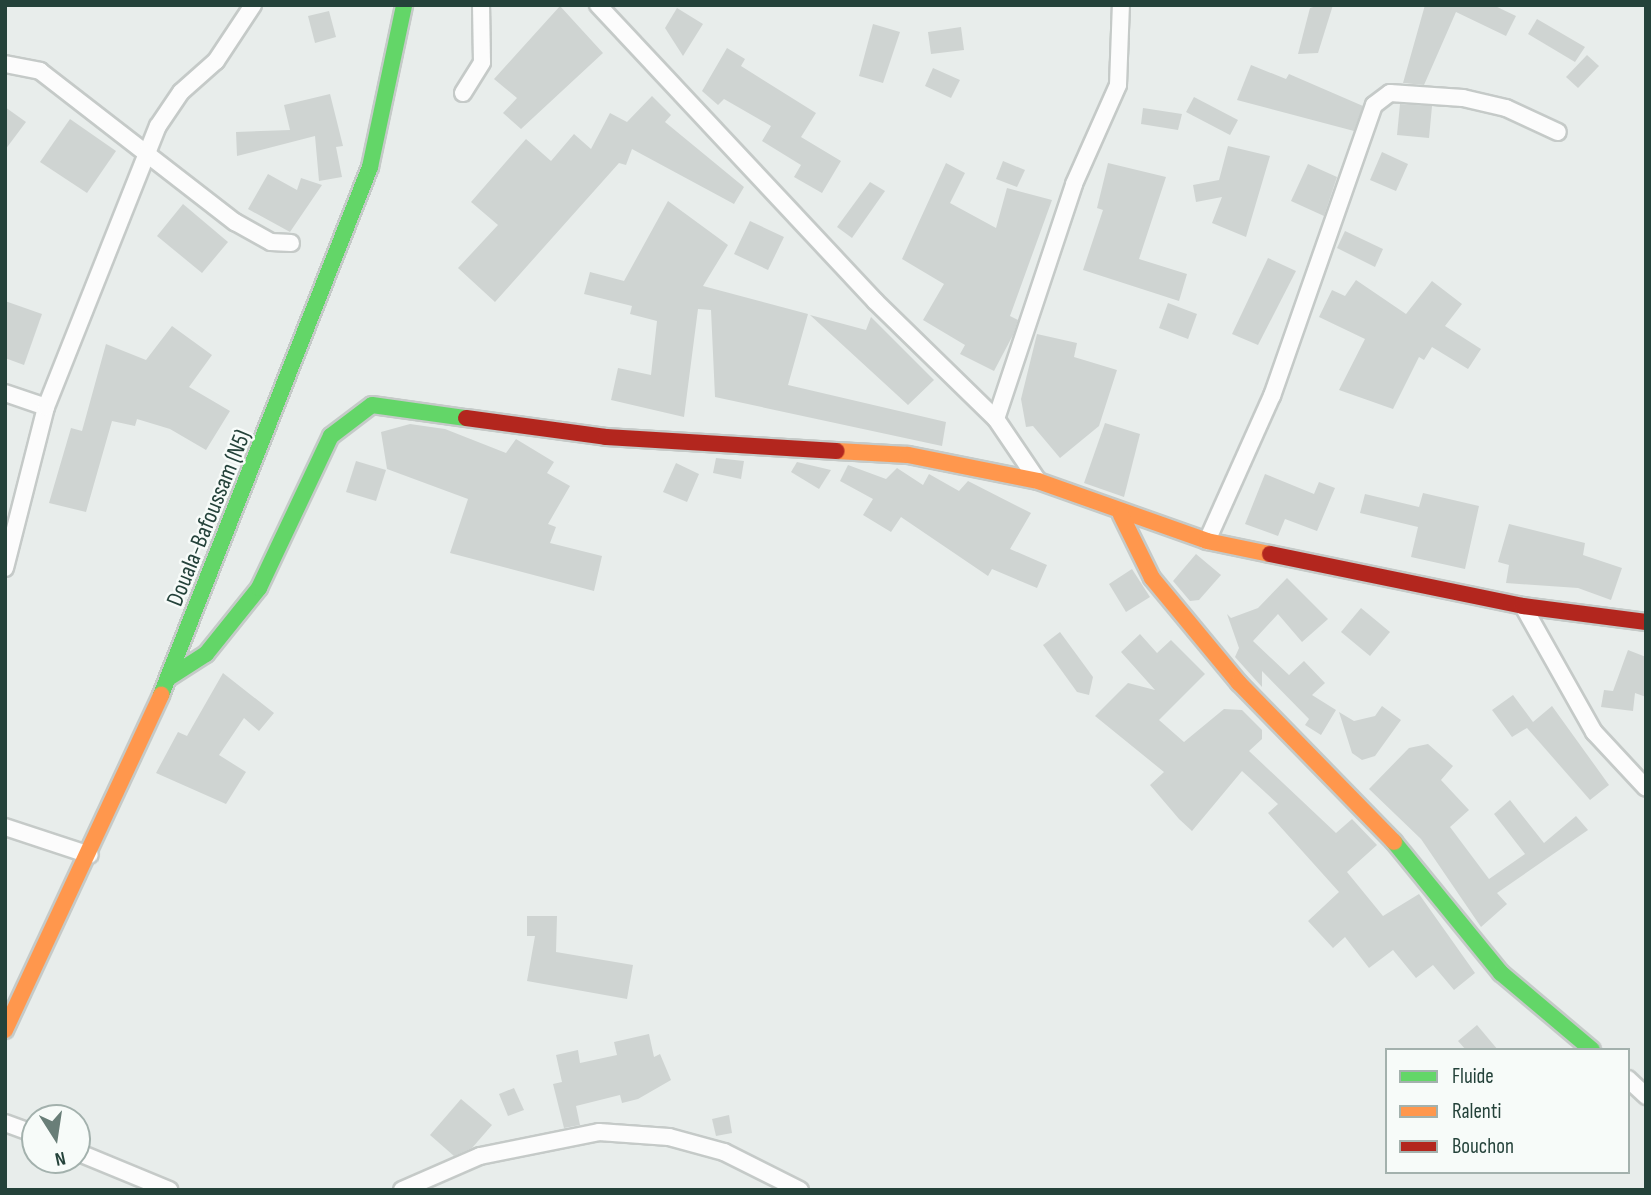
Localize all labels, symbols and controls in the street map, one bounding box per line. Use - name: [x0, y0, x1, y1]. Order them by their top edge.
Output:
- street label: Douala-Bafoussam (N5): [161, 426, 257, 610]
- legend: [1385, 1048, 1630, 1174]
- text: Fluide: [1452, 1064, 1494, 1089]
- text: Ralenti: [1452, 1099, 1501, 1124]
- north arrow: [21, 1104, 91, 1174]
- text: Bouchon: [1452, 1134, 1514, 1159]
- text: N: [53, 1146, 67, 1170]

